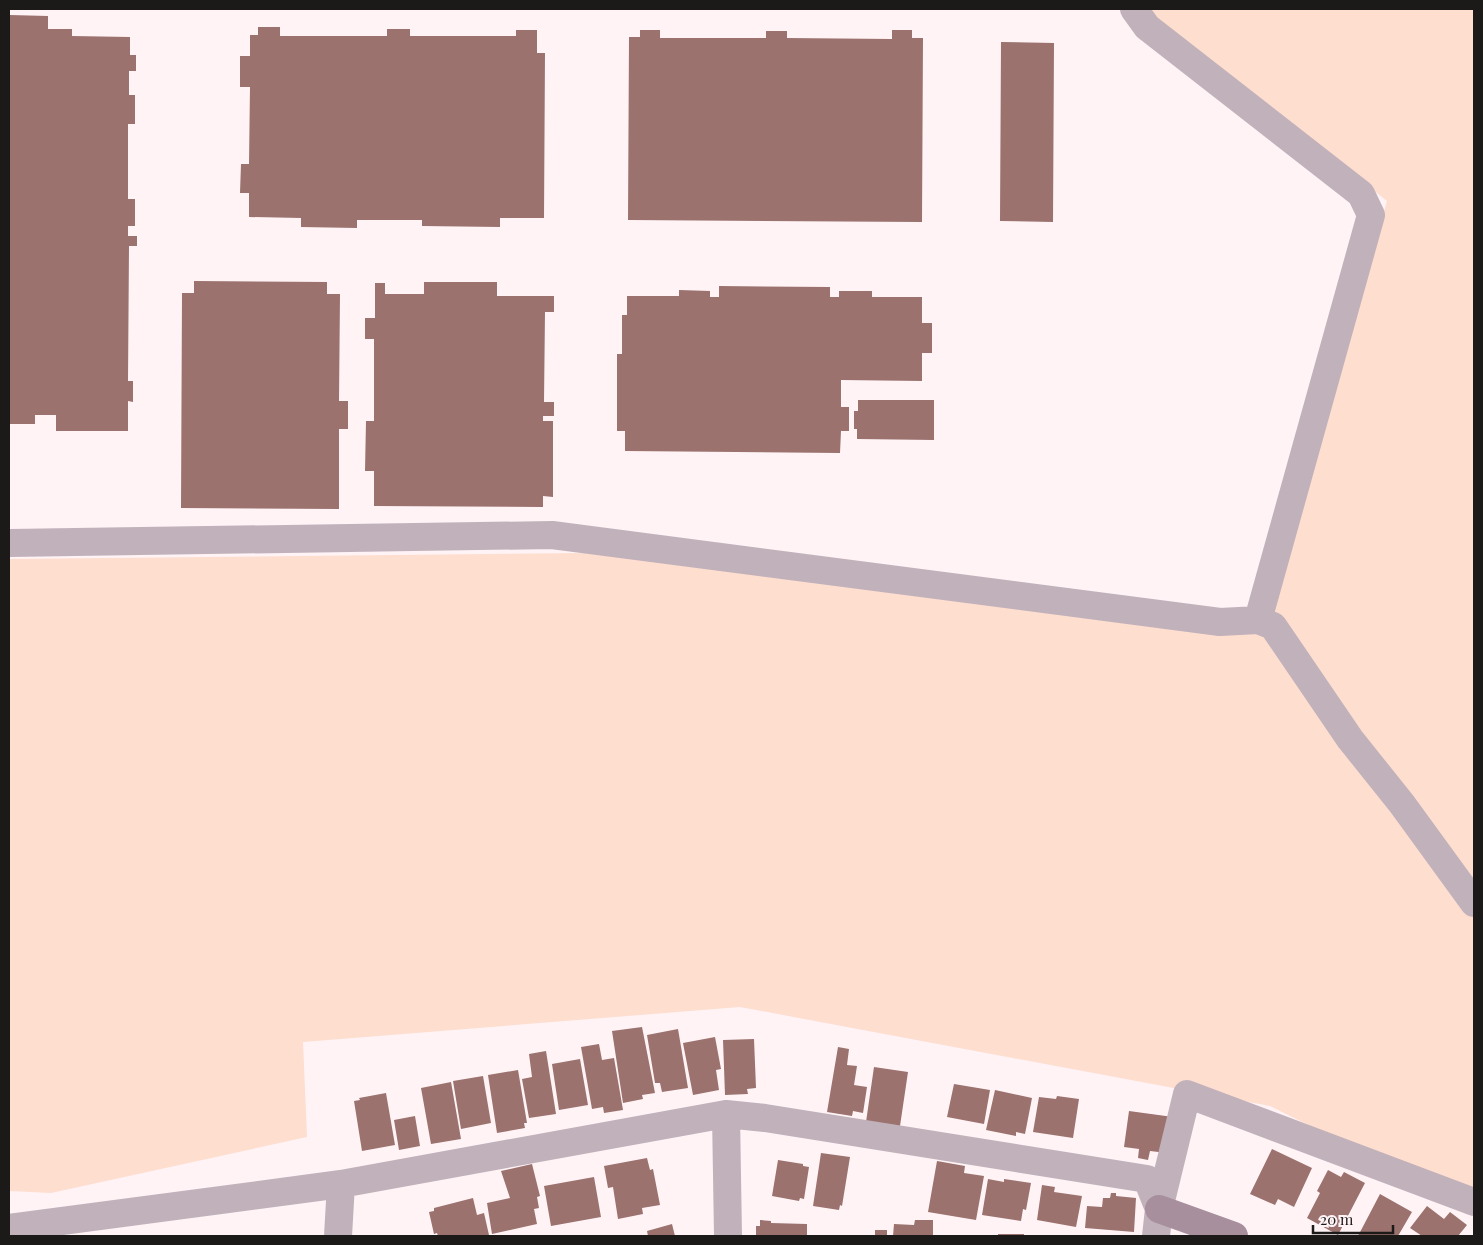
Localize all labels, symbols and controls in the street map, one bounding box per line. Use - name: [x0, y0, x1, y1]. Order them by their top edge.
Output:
- scale bar: [1313, 1202, 1393, 1234]
- text: 20 m: [1320, 1209, 1354, 1229]

